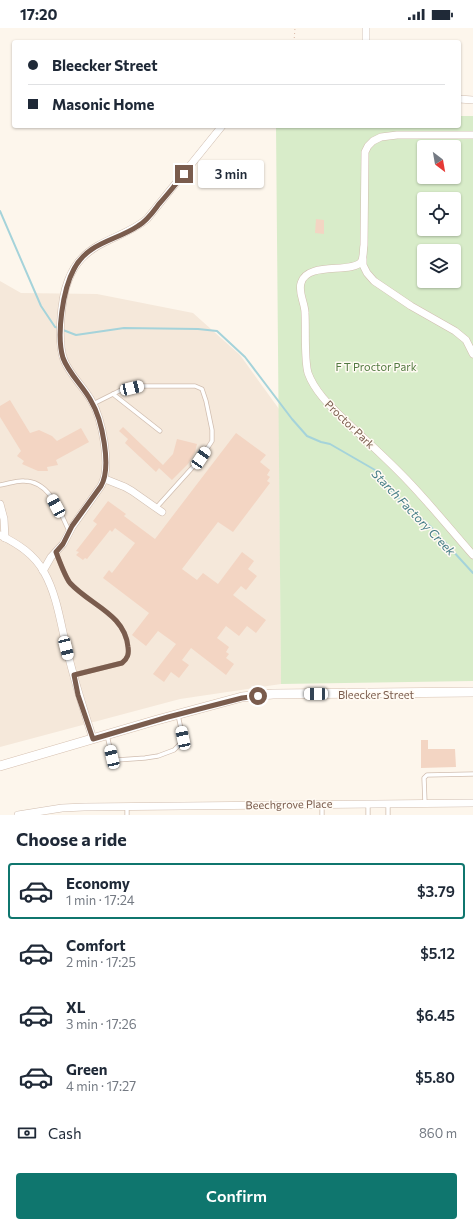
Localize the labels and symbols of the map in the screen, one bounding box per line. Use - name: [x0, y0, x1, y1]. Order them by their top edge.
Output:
- north arrow: [417, 140, 461, 184]
- callout: 3 min: [198, 160, 264, 188]
- route end: [175, 165, 193, 183]
- park label: F T Proctor Park: [335, 360, 417, 373]
- car: [119, 379, 145, 397]
- street label: Proctor Park: [323, 397, 377, 451]
- car: [189, 445, 213, 471]
- water label: Starch Factory Creek: [369, 466, 459, 558]
- car: [45, 493, 67, 519]
- car: [57, 635, 75, 661]
- route start: [249, 687, 267, 705]
- car: [304, 688, 328, 700]
- street label: Bleecker Street: [338, 688, 415, 701]
- car: [175, 725, 191, 751]
- car: [103, 744, 121, 770]
- street label: Beechgrove Place: [245, 797, 333, 811]

